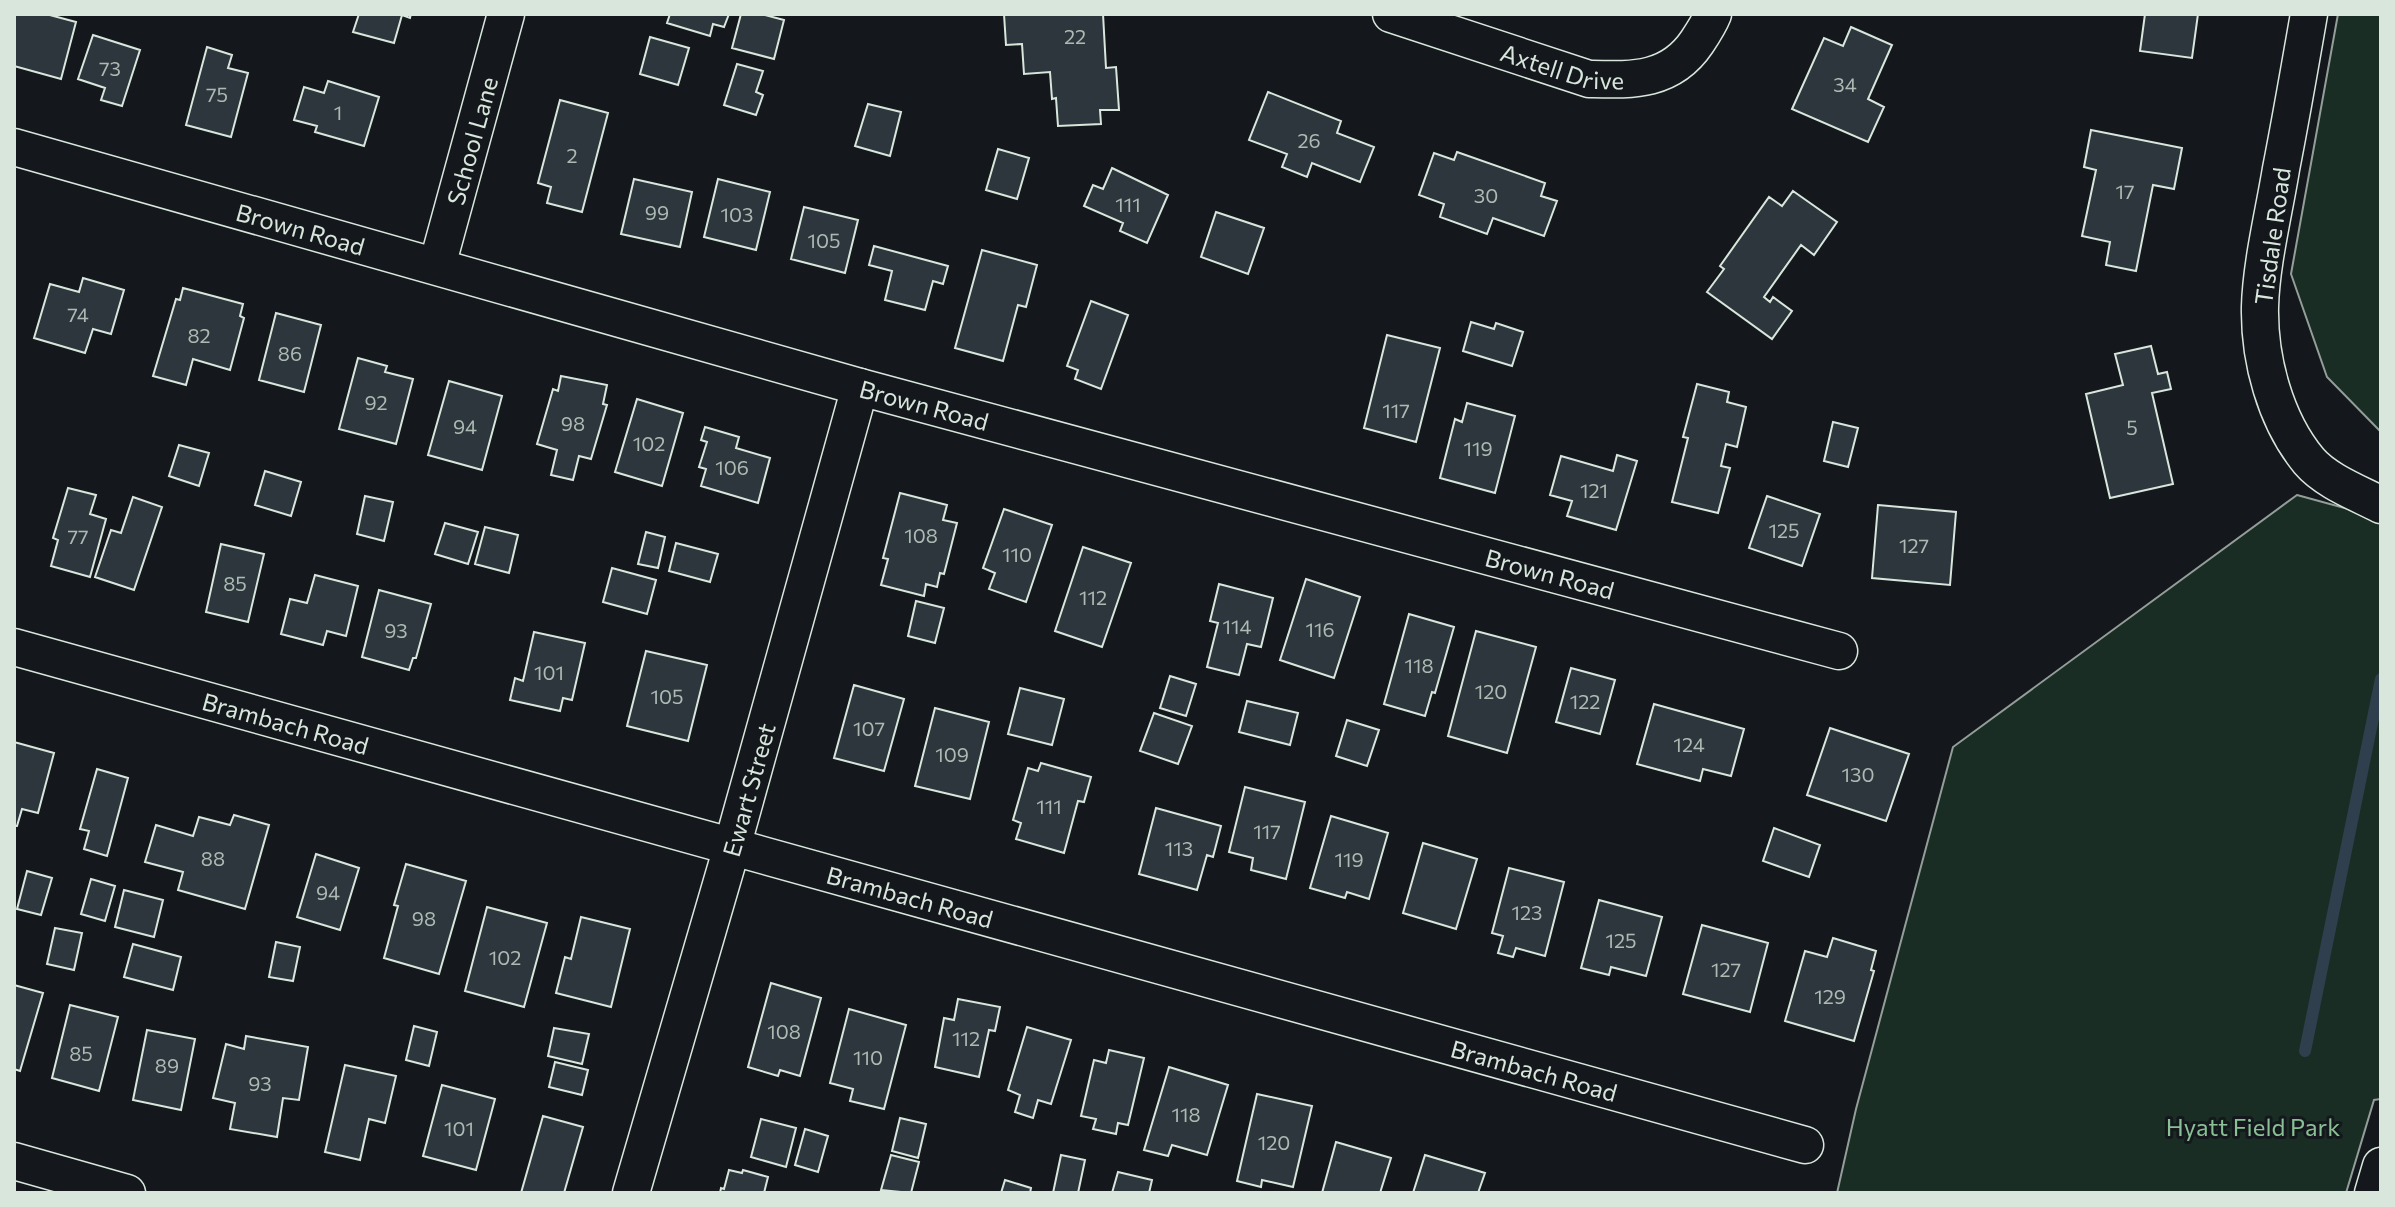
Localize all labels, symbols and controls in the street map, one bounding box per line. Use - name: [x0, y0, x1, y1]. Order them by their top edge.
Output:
- house number: 22: [1064, 24, 1086, 48]
- street label: Axtell Drive: [1497, 37, 1624, 94]
- house number: 73: [99, 56, 121, 80]
- house number: 34: [1833, 72, 1857, 96]
- street label: School Lane: [440, 73, 503, 208]
- house number: 75: [206, 82, 228, 106]
- house number: 1: [334, 100, 342, 124]
- house number: 26: [1297, 128, 1321, 152]
- house number: 2: [566, 143, 578, 167]
- street label: Tisdale Road: [2248, 166, 2296, 306]
- house number: 17: [2115, 179, 2135, 203]
- house number: 30: [1474, 183, 1498, 207]
- house number: 111: [1115, 192, 1141, 216]
- street label: Brown Road: [233, 196, 368, 260]
- house number: 99: [645, 200, 669, 224]
- house number: 103: [721, 202, 753, 226]
- house number: 105: [807, 228, 841, 252]
- house number: 74: [67, 302, 89, 326]
- house number: 82: [187, 323, 211, 347]
- house number: 86: [278, 341, 302, 365]
- street label: Brown Road: [857, 373, 992, 436]
- house number: 92: [364, 390, 388, 414]
- house number: 117: [1382, 398, 1410, 422]
- house number: 98: [561, 411, 585, 435]
- house number: 94: [453, 414, 477, 438]
- house number: 5: [2126, 415, 2138, 439]
- house number: 102: [633, 431, 665, 455]
- house number: 119: [1463, 436, 1493, 460]
- house number: 106: [715, 455, 749, 479]
- house number: 121: [1580, 478, 1608, 502]
- house number: 125: [1768, 518, 1800, 542]
- house number: 108: [904, 523, 938, 547]
- house number: 77: [67, 524, 89, 548]
- house number: 127: [1899, 533, 1929, 557]
- house number: 110: [1002, 542, 1032, 566]
- street label: Brown Road: [1482, 542, 1618, 604]
- house number: 85: [223, 571, 247, 595]
- house number: 112: [1079, 585, 1107, 609]
- house number: 114: [1222, 614, 1252, 638]
- house number: 116: [1305, 617, 1335, 641]
- house number: 93: [384, 618, 408, 642]
- house number: 118: [1404, 653, 1434, 677]
- house number: 101: [534, 660, 564, 684]
- house number: 120: [1475, 679, 1507, 703]
- house number: 105: [650, 684, 684, 708]
- street label: Brambach Road: [199, 686, 372, 759]
- house number: 122: [1570, 689, 1600, 713]
- house number: 107: [853, 716, 885, 740]
- street label: Ewart Street: [716, 719, 780, 860]
- house number: 124: [1673, 732, 1705, 756]
- house number: 109: [935, 742, 969, 766]
- house number: 130: [1841, 762, 1875, 786]
- house number: 111: [1036, 794, 1062, 818]
- house number: 117: [1253, 819, 1281, 843]
- house number: 113: [1165, 836, 1193, 860]
- house number: 88: [201, 846, 225, 870]
- house number: 119: [1334, 847, 1364, 871]
- street label: Brambach Road: [824, 859, 996, 933]
- house number: 94: [316, 880, 340, 904]
- house number: 123: [1511, 900, 1543, 924]
- house number: 98: [412, 906, 436, 930]
- house number: 125: [1605, 928, 1637, 952]
- house number: 102: [489, 945, 521, 969]
- house number: 127: [1711, 957, 1741, 981]
- house number: 129: [1814, 984, 1846, 1008]
- house number: 108: [767, 1019, 801, 1043]
- house number: 112: [952, 1026, 980, 1050]
- street label: Brambach Road: [1448, 1033, 1621, 1107]
- house number: 85: [69, 1041, 93, 1065]
- house number: 110: [853, 1045, 883, 1069]
- house number: 89: [155, 1053, 179, 1077]
- house number: 93: [248, 1071, 272, 1095]
- house number: 118: [1171, 1102, 1201, 1126]
- park label: Hyatt Field Park: [2166, 1112, 2340, 1141]
- house number: 101: [444, 1116, 474, 1140]
- house number: 120: [1258, 1130, 1290, 1154]

